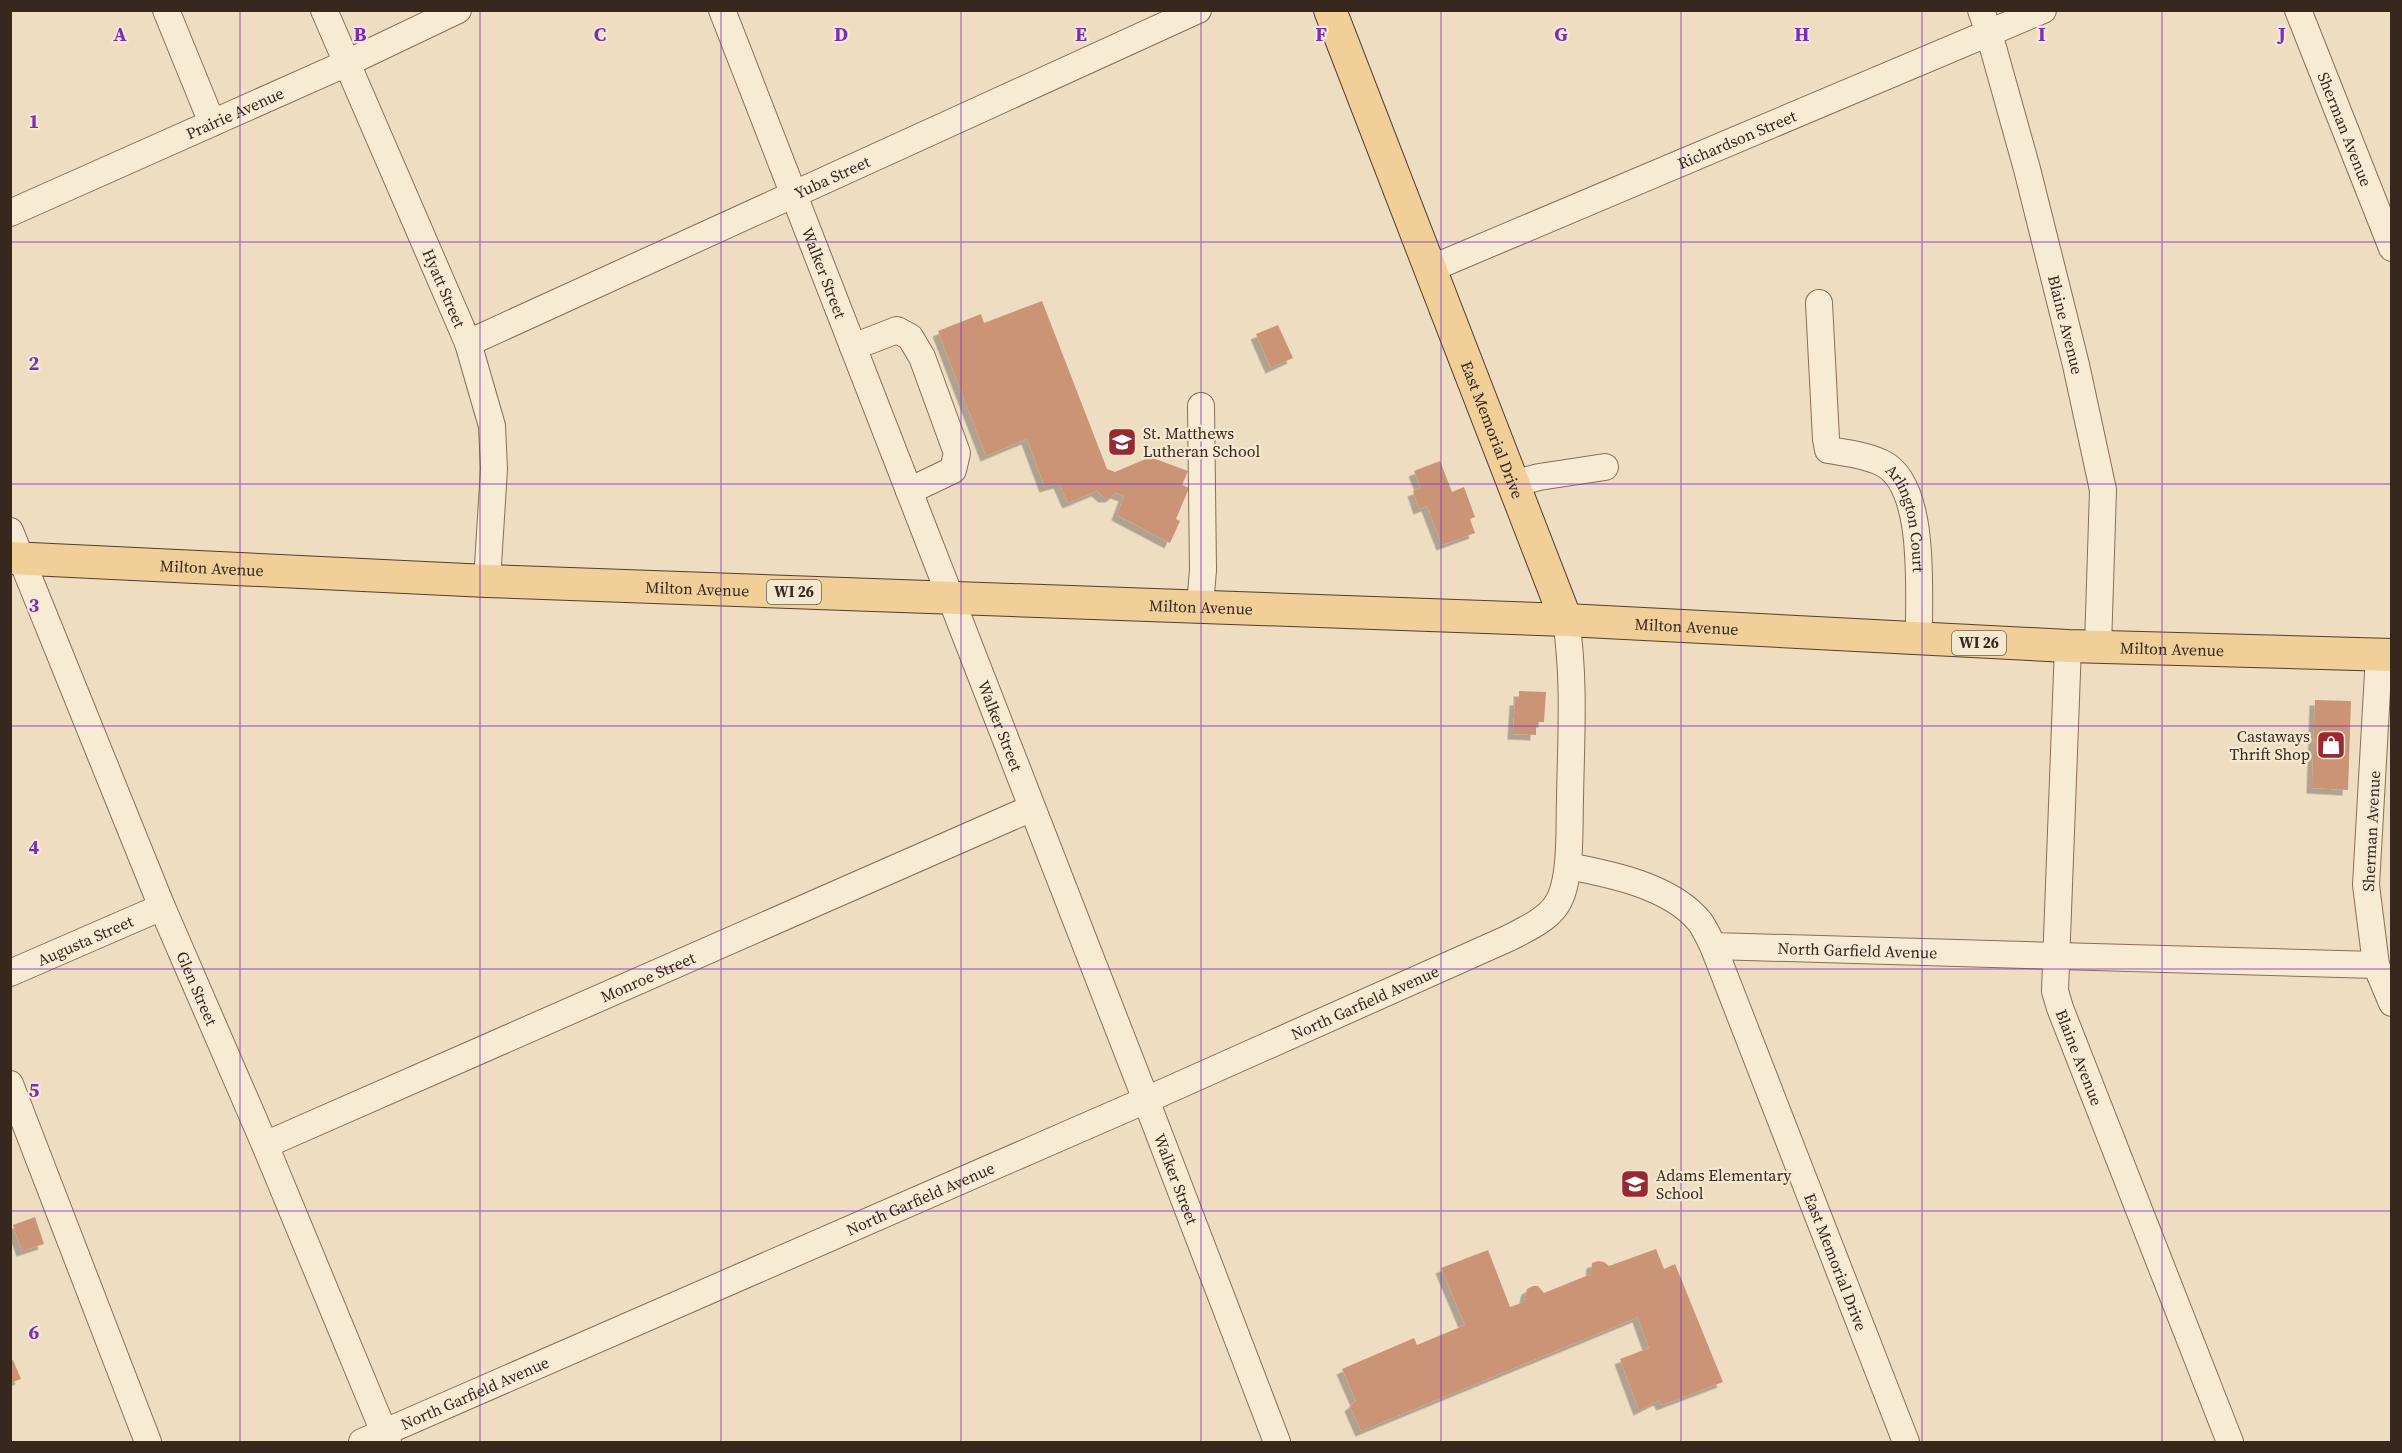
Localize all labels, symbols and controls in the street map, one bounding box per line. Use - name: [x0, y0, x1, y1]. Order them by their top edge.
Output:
- text: A: [113, 20, 127, 48]
- text: B: [353, 20, 367, 48]
- text: C: [594, 20, 606, 48]
- text: D: [834, 20, 848, 48]
- text: E: [1075, 20, 1087, 48]
- text: F: [1315, 20, 1327, 48]
- text: G: [1554, 20, 1568, 48]
- text: H: [1794, 20, 1810, 48]
- text: I: [2038, 20, 2046, 48]
- text: J: [2276, 20, 2286, 48]
- street label: Sherman Avenue: [2313, 69, 2378, 189]
- street label: Prairie Avenue: [182, 82, 287, 144]
- street label: Richardson Street: [1674, 104, 1800, 174]
- text: 1: [29, 107, 39, 135]
- street label: Yuba Street: [791, 150, 874, 204]
- street label: Walker Street: [797, 224, 852, 322]
- street label: Hyatt Street: [418, 245, 471, 332]
- street label: Blaine Avenue: [2043, 273, 2089, 376]
- text: 2: [29, 349, 40, 377]
- street label: East Memorial Drive: [1456, 358, 1529, 502]
- place label: St. Matthews Lutheran School: [1143, 422, 1260, 462]
- school or university icon: St. Matthews Lutheran School: [1106, 426, 1138, 458]
- street label: Arlington Court: [1881, 459, 1930, 573]
- street label: Milton Avenue: [159, 554, 264, 581]
- street label: Milton Avenue: [645, 576, 750, 601]
- road number: WI 26: [767, 580, 821, 604]
- text: 3: [29, 591, 40, 619]
- street label: Milton Avenue: [1149, 594, 1253, 620]
- street label: Milton Avenue: [1634, 613, 1739, 640]
- road number: WI 26: [1952, 631, 2006, 655]
- street label: Milton Avenue: [2120, 636, 2224, 661]
- street label: Walker Street: [973, 677, 1028, 775]
- place label: Castaways Thrift Shop: [2230, 725, 2310, 765]
- shop icon: Castaways Thrift Shop: [2315, 729, 2347, 761]
- street label: Sherman Avenue: [2357, 770, 2385, 892]
- text: 4: [29, 833, 40, 861]
- street label: Augusta Street: [34, 910, 137, 971]
- street label: North Garfield Avenue: [1777, 937, 1938, 963]
- street label: Monroe Street: [597, 946, 699, 1007]
- street label: Glen Street: [171, 948, 223, 1029]
- street label: North Garfield Avenue: [1287, 960, 1442, 1045]
- street label: Blaine Avenue: [2051, 1006, 2108, 1109]
- text: 5: [29, 1076, 40, 1104]
- street label: Walker Street: [1149, 1130, 1204, 1228]
- street label: North Garfield Avenue: [843, 1156, 998, 1241]
- place label: Adams Elementary School: [1656, 1164, 1792, 1204]
- school or university icon: Adams Elementary School: [1619, 1168, 1651, 1200]
- street label: East Memorial Drive: [1799, 1190, 1873, 1334]
- text: 6: [29, 1318, 40, 1346]
- street label: North Garfield Avenue: [397, 1351, 552, 1435]

